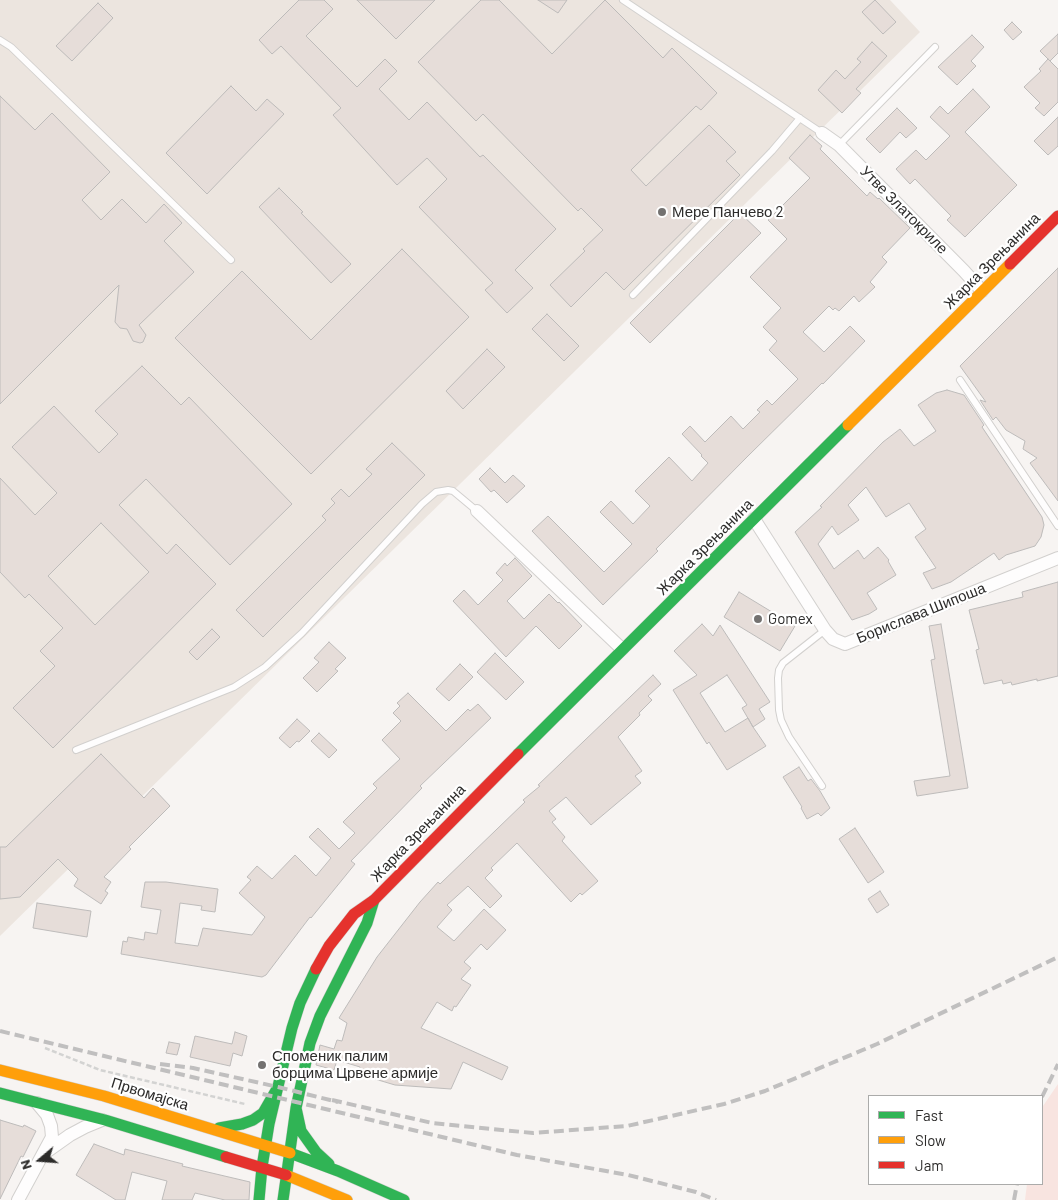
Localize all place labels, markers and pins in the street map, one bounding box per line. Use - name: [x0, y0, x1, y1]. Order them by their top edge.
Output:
- place label: Мере Панчево 2: [672, 203, 783, 221]
- marker: Мере Панчево 2: [656, 206, 668, 218]
- place label: Gomex: [768, 610, 813, 628]
- marker: Gomex: [752, 613, 764, 625]
- place label: Споменик палим борцима Црвене армије: [272, 1047, 438, 1082]
- marker: Споменик палим борцима Црвене армије: [256, 1059, 268, 1071]

